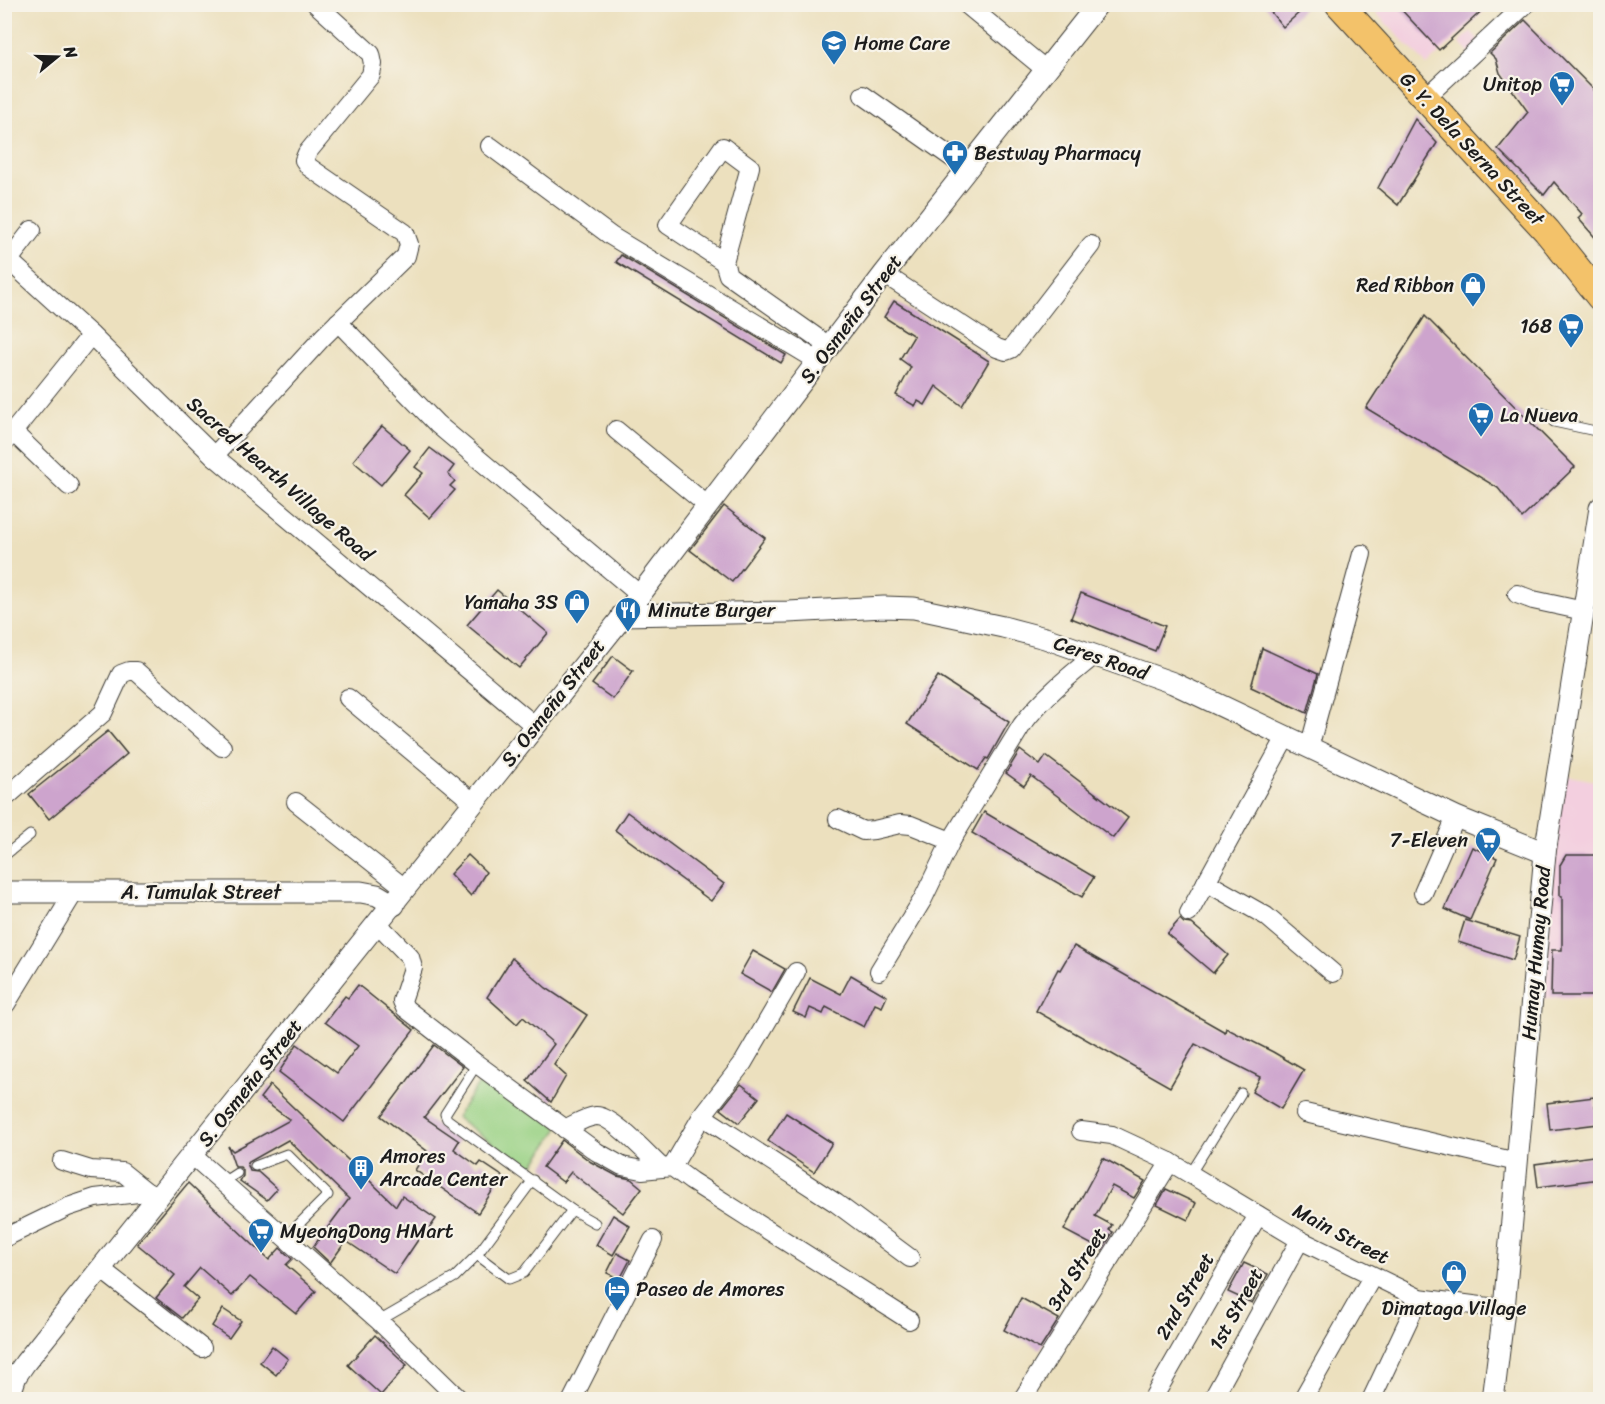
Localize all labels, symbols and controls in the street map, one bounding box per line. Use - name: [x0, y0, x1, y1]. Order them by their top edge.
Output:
- place label: Home Care: [854, 26, 950, 61]
- north arrow: [27, 27, 87, 87]
- school or university icon: Home Care: [819, 28, 849, 66]
- text: N: [55, 41, 87, 63]
- street label: G. Y. Dela Serna Street: [1391, 63, 1554, 235]
- place label: Unitop: [1483, 67, 1542, 102]
- supermarket icon: Unitop: [1547, 69, 1577, 107]
- place label: Bestway Pharmacy: [974, 136, 1142, 171]
- pharmacy icon: Bestway Pharmacy: [940, 138, 970, 176]
- street label: S. Osmeña Street: [790, 246, 912, 391]
- place label: Red Ribbon: [1356, 268, 1454, 303]
- shop icon: Red Ribbon: [1458, 270, 1488, 308]
- place label: 168: [1520, 309, 1552, 344]
- supermarket icon: 168: [1556, 311, 1586, 349]
- street label: Sacred Hearth Village Road: [178, 387, 383, 572]
- place label: La Nueva: [1500, 398, 1578, 433]
- supermarket icon: La Nueva: [1466, 400, 1496, 438]
- place label: Yamaha 3S: [464, 585, 558, 620]
- shop icon: Yamaha 3S: [562, 587, 592, 625]
- place label: Minute Burger: [648, 593, 777, 628]
- restaurant icon: Minute Burger: [613, 595, 643, 633]
- street label: Ceres Road: [1049, 625, 1155, 691]
- street label: S. Osmeña Street: [491, 631, 615, 775]
- place label: 7-Eleven: [1390, 823, 1468, 858]
- supermarket icon: 7-Eleven: [1473, 825, 1503, 863]
- street label: Humay Humay Road: [1511, 863, 1561, 1041]
- street label: A. Tumulak Street: [120, 875, 282, 910]
- street label: S. Osmeña Street: [188, 1011, 312, 1155]
- place label: Amores Arcade Center: [379, 1139, 508, 1197]
- building icon: Amores Arcade Center: [346, 1153, 376, 1191]
- street label: Main Street: [1286, 1194, 1396, 1274]
- place label: MyeongDong HMart: [280, 1214, 454, 1249]
- supermarket icon: MyeongDong HMart: [246, 1216, 276, 1254]
- street label: 3rd Street: [1038, 1220, 1117, 1318]
- street label: 2nd Street: [1146, 1245, 1224, 1346]
- shop icon: Dimataga Village: [1439, 1258, 1469, 1296]
- street label: 1st Street: [1199, 1261, 1273, 1357]
- place label: Paseo de Amores: [636, 1272, 785, 1307]
- hotel icon: Paseo de Amores: [602, 1274, 632, 1312]
- place label: Dimataga Village: [1381, 1291, 1527, 1326]

